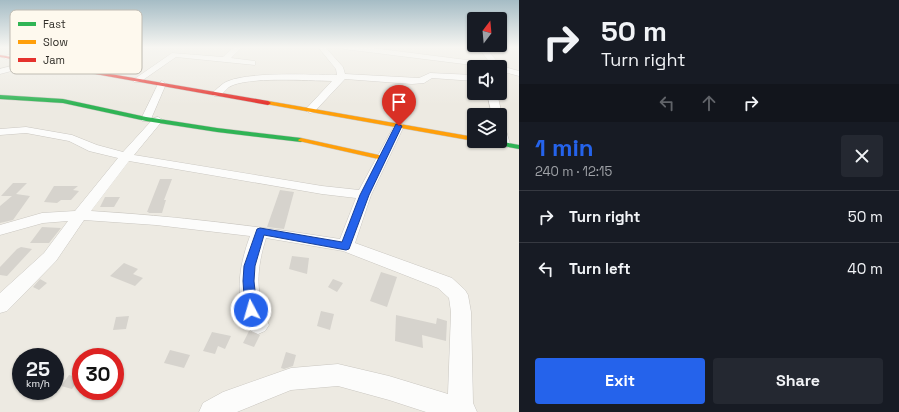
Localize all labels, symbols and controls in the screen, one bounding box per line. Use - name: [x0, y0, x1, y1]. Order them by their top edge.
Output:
- legend: [10, 10, 142, 74]
- north arrow: [467, 12, 507, 52]
- map controls: [467, 12, 507, 148]
- text: 50 m: [601, 13, 667, 49]
- icon: right: [535, 16, 587, 68]
- text: Fast: [43, 17, 66, 31]
- text: Slow: [43, 35, 68, 49]
- text: Turn right: [601, 48, 685, 71]
- text: Jam: [43, 53, 65, 67]
- button: sound: [467, 60, 507, 100]
- pin: [382, 85, 416, 126]
- icon: arrive: [388, 91, 410, 113]
- icon: left: [656, 92, 678, 114]
- icon: ahead: [698, 92, 720, 114]
- icon: right: [740, 92, 762, 114]
- button: layers: [467, 108, 507, 148]
- text: 1 min: [535, 132, 594, 163]
- button: close: [841, 135, 883, 177]
- text: 240 m · 12:15: [535, 163, 612, 180]
- icon: right: [535, 206, 557, 228]
- text: Turn right: [569, 207, 640, 226]
- text: 50 m: [848, 207, 883, 226]
- icon: left: [535, 258, 557, 280]
- text: Turn left: [569, 259, 631, 278]
- text: 40 m: [847, 259, 883, 278]
- position arrow: [230, 289, 272, 331]
- speed limit sign: 30: [72, 348, 124, 400]
- text: 25: [26, 356, 50, 382]
- button: Exit: [535, 358, 705, 404]
- button: Share: [713, 358, 883, 404]
- text: km/h: [26, 377, 50, 390]

